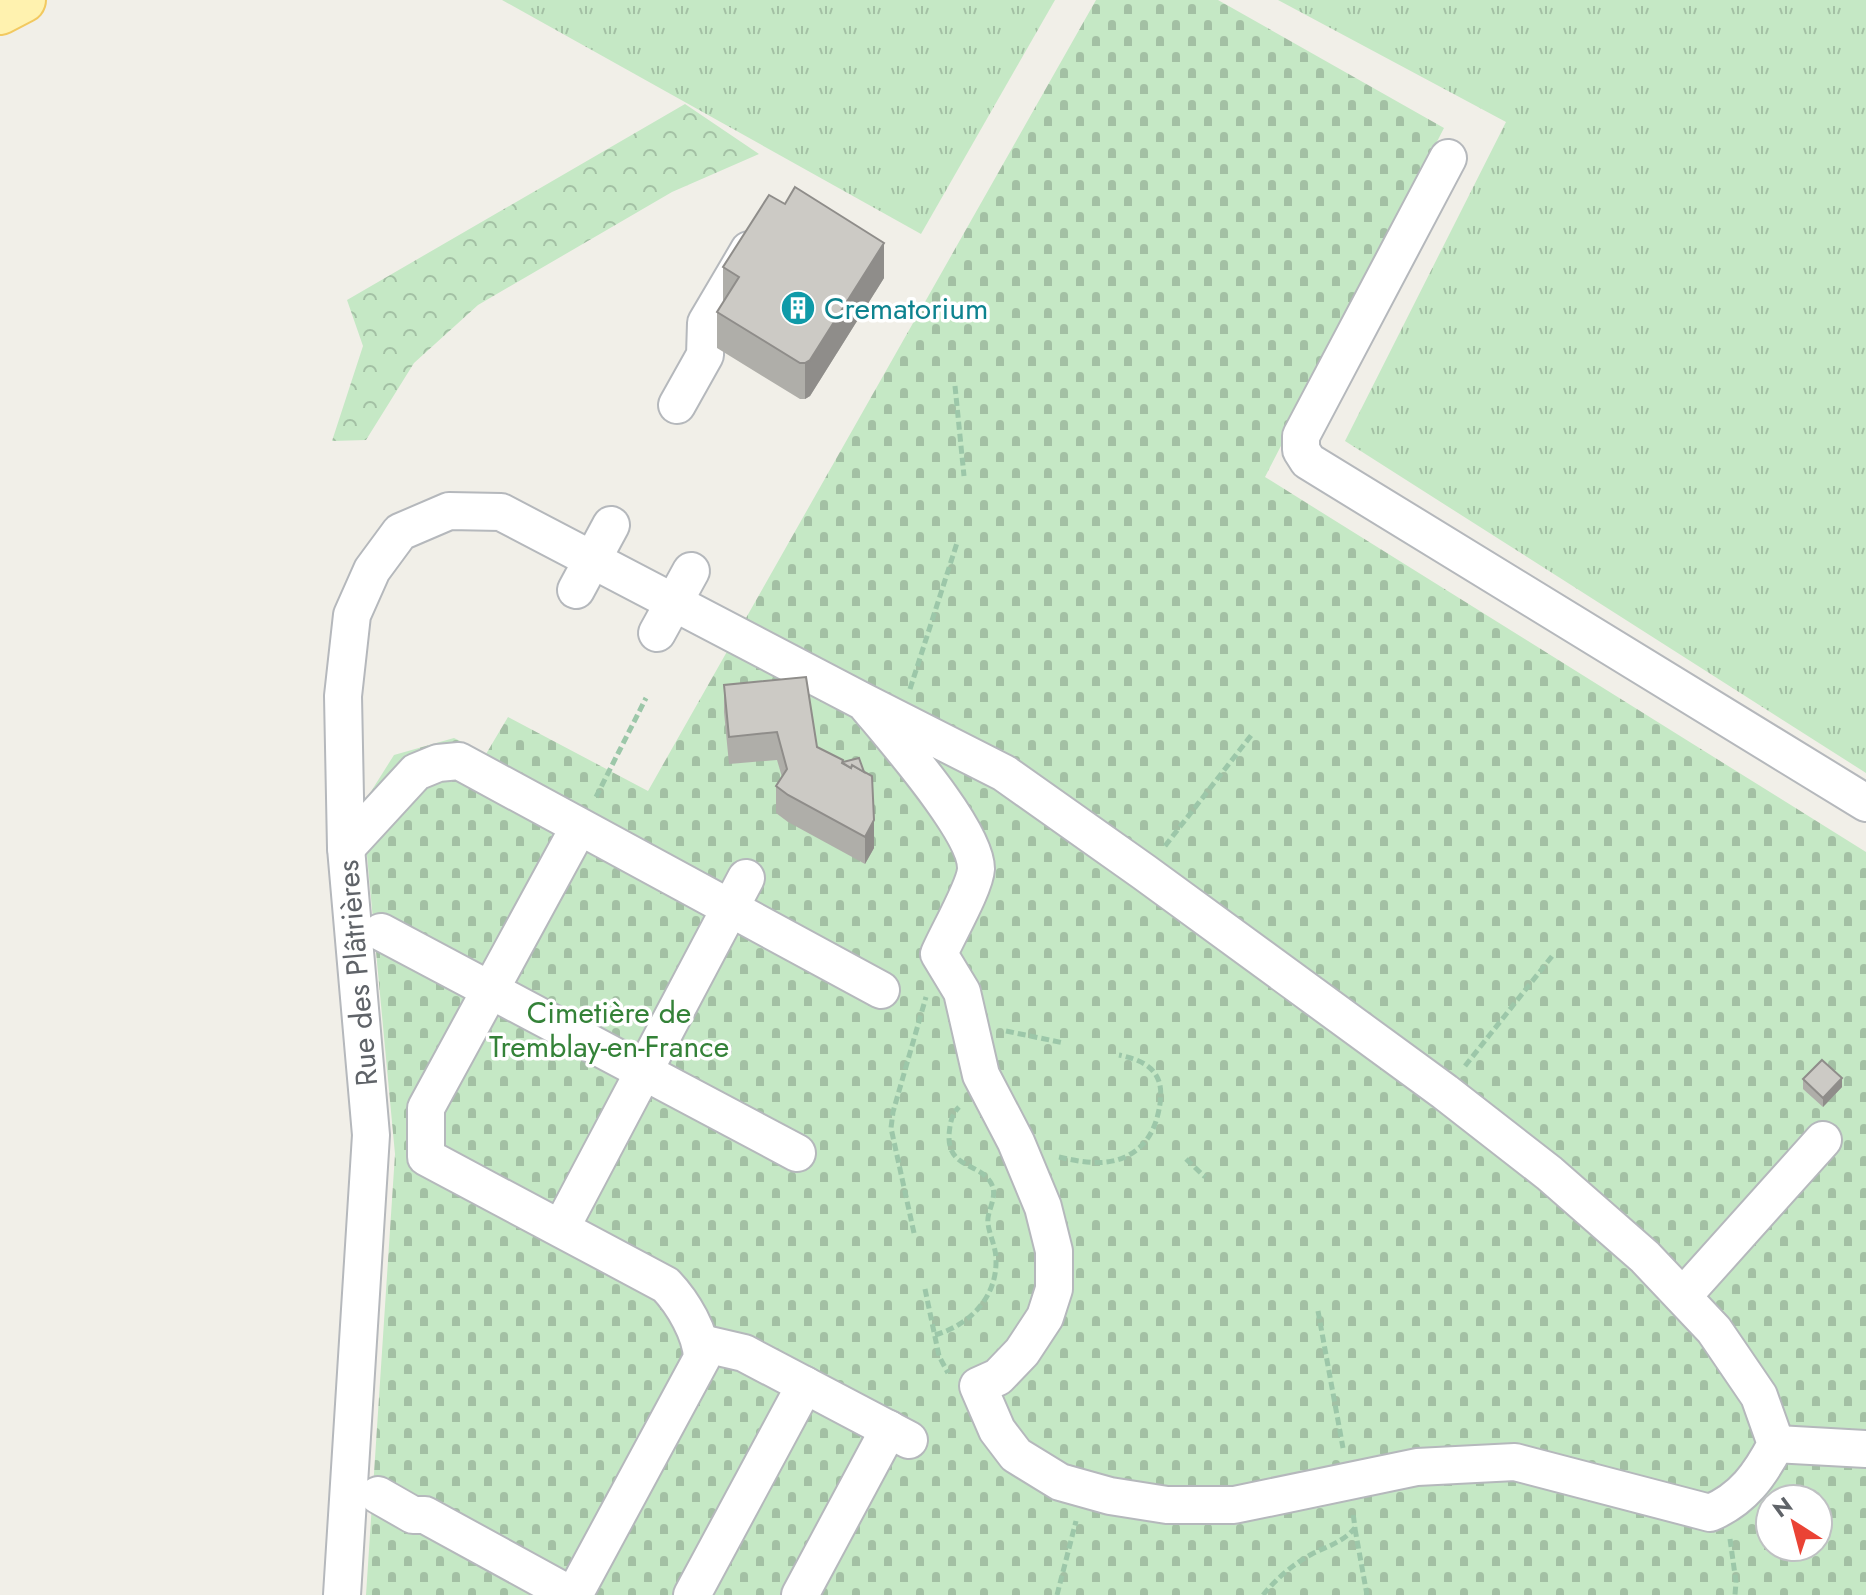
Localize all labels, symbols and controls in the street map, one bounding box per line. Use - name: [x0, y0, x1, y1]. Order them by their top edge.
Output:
- place label: Crematorium: [824, 287, 989, 330]
- building icon: Crematorium: [779, 289, 817, 327]
- street label: Rue des Plâtrières: [326, 858, 388, 1088]
- park label: Cimetière de Tremblay-en-France: [489, 991, 729, 1068]
- north arrow: [1754, 1483, 1834, 1563]
- text: N: [1766, 1489, 1799, 1525]

